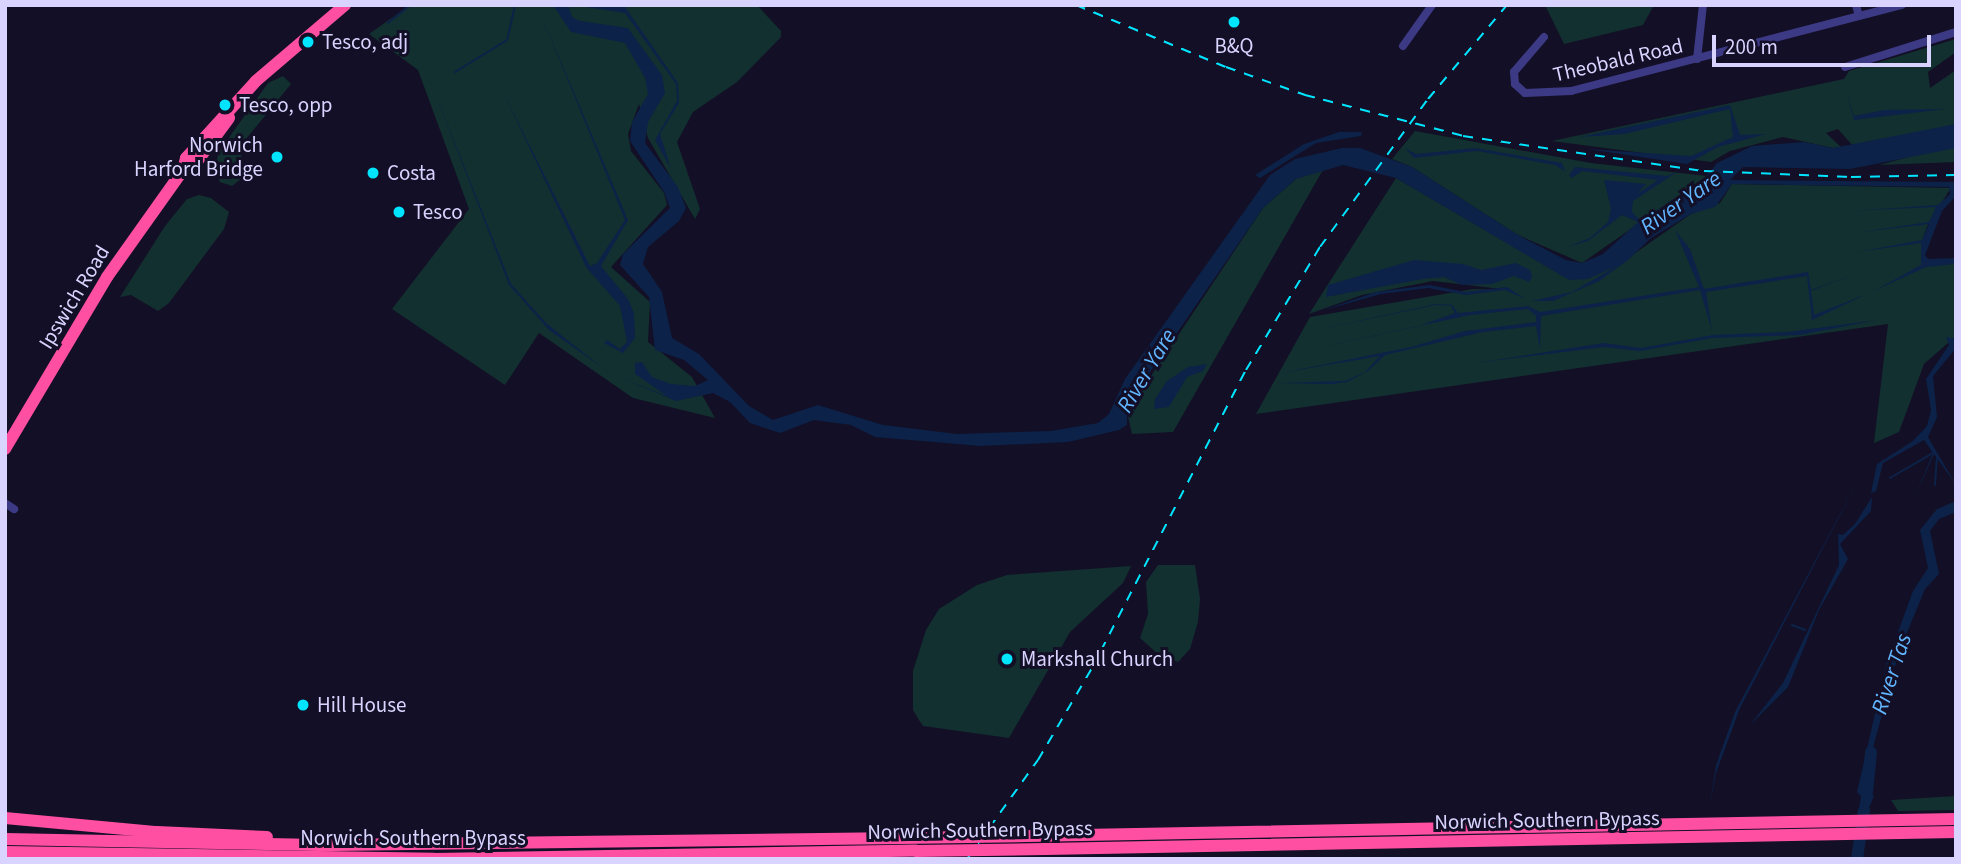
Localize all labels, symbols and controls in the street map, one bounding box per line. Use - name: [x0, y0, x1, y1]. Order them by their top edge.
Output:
- marker: B&Q: [1226, 14, 1242, 30]
- scale bar: [1716, 21, 1935, 65]
- place label: Tesco, adj: [322, 29, 408, 55]
- text: 200 m: [1725, 32, 1778, 62]
- place label: B&Q: [1214, 33, 1254, 59]
- street label: Theobald Road: [1551, 33, 1685, 87]
- marker: Tesco, adj: [300, 34, 316, 50]
- place label: Tesco, opp: [239, 92, 333, 118]
- marker: Tesco, opp: [217, 97, 233, 113]
- place label: Norwich Harford Bridge: [134, 132, 263, 182]
- marker: Norwich Harford Bridge: [269, 149, 285, 165]
- place label: Costa: [387, 160, 436, 186]
- marker: Costa: [365, 165, 381, 181]
- water label: River Yare: [1635, 165, 1727, 241]
- place label: Tesco: [413, 199, 463, 225]
- marker: Tesco: [391, 204, 407, 220]
- street label: Ipswich Road: [33, 241, 115, 353]
- water label: River Yare: [1111, 324, 1183, 418]
- water label: River Tas: [1866, 630, 1918, 718]
- place label: Markshall Church: [1021, 646, 1173, 672]
- marker: Markshall Church: [999, 651, 1015, 667]
- place label: Hill House: [317, 692, 406, 718]
- marker: Hill House: [295, 697, 311, 713]
- street label: Norwich Southern Bypass: [1434, 805, 1660, 835]
- street label: Norwich Southern Bypass: [867, 815, 1093, 845]
- street label: Norwich Southern Bypass: [300, 825, 526, 851]

